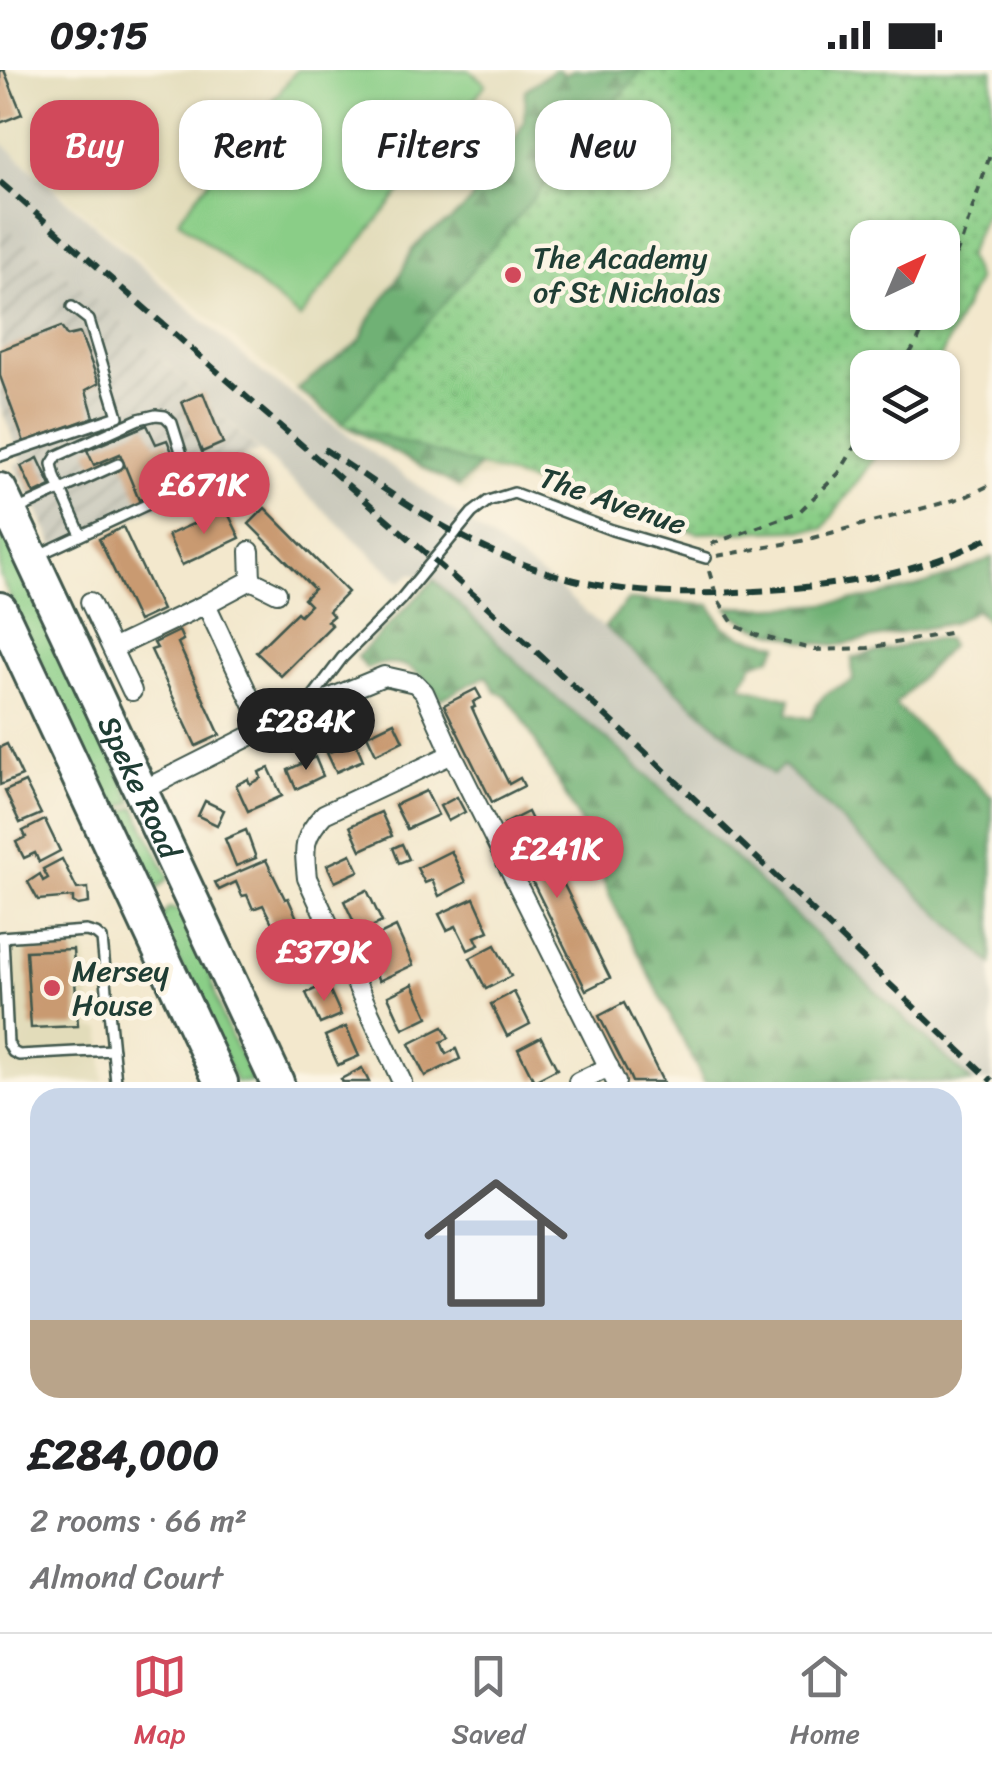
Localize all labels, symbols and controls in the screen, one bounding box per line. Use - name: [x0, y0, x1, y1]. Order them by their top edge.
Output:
- text: 09:15: [50, 2, 148, 69]
- chip: Buy: [30, 100, 159, 190]
- chip: Rent: [179, 100, 322, 190]
- chip: Filters: [342, 100, 515, 190]
- chip: New: [535, 100, 671, 190]
- north arrow: [850, 220, 960, 330]
- map controls: [850, 220, 960, 460]
- place label: The Academy of St Nicholas: [533, 231, 721, 319]
- marker: The Academy of St Nicholas: [502, 264, 524, 286]
- button: layers: [850, 350, 960, 460]
- street label: The Avenue: [532, 451, 694, 551]
- pin: £671K: [134, 452, 274, 537]
- text: £671K: [161, 456, 247, 513]
- pin: £284K: [236, 688, 376, 773]
- text: £284K: [259, 692, 353, 749]
- street label: Speke Road: [82, 706, 197, 870]
- pin: £241K: [487, 816, 627, 901]
- text: £241K: [513, 820, 601, 877]
- pin: £379K: [254, 919, 394, 1004]
- text: £379K: [278, 923, 370, 980]
- place label: Mersey House: [72, 944, 169, 1032]
- marker: Mersey House: [41, 977, 63, 999]
- icon: home: [406, 1153, 586, 1333]
- text: £284,000: [30, 1418, 219, 1492]
- text: 2 rooms · 66 m²: [30, 1492, 247, 1549]
- text: Almond Court: [30, 1549, 223, 1606]
- tab: Map: [132, 1649, 187, 1758]
- tab: Saved: [452, 1649, 525, 1758]
- tab: Home: [790, 1649, 860, 1758]

